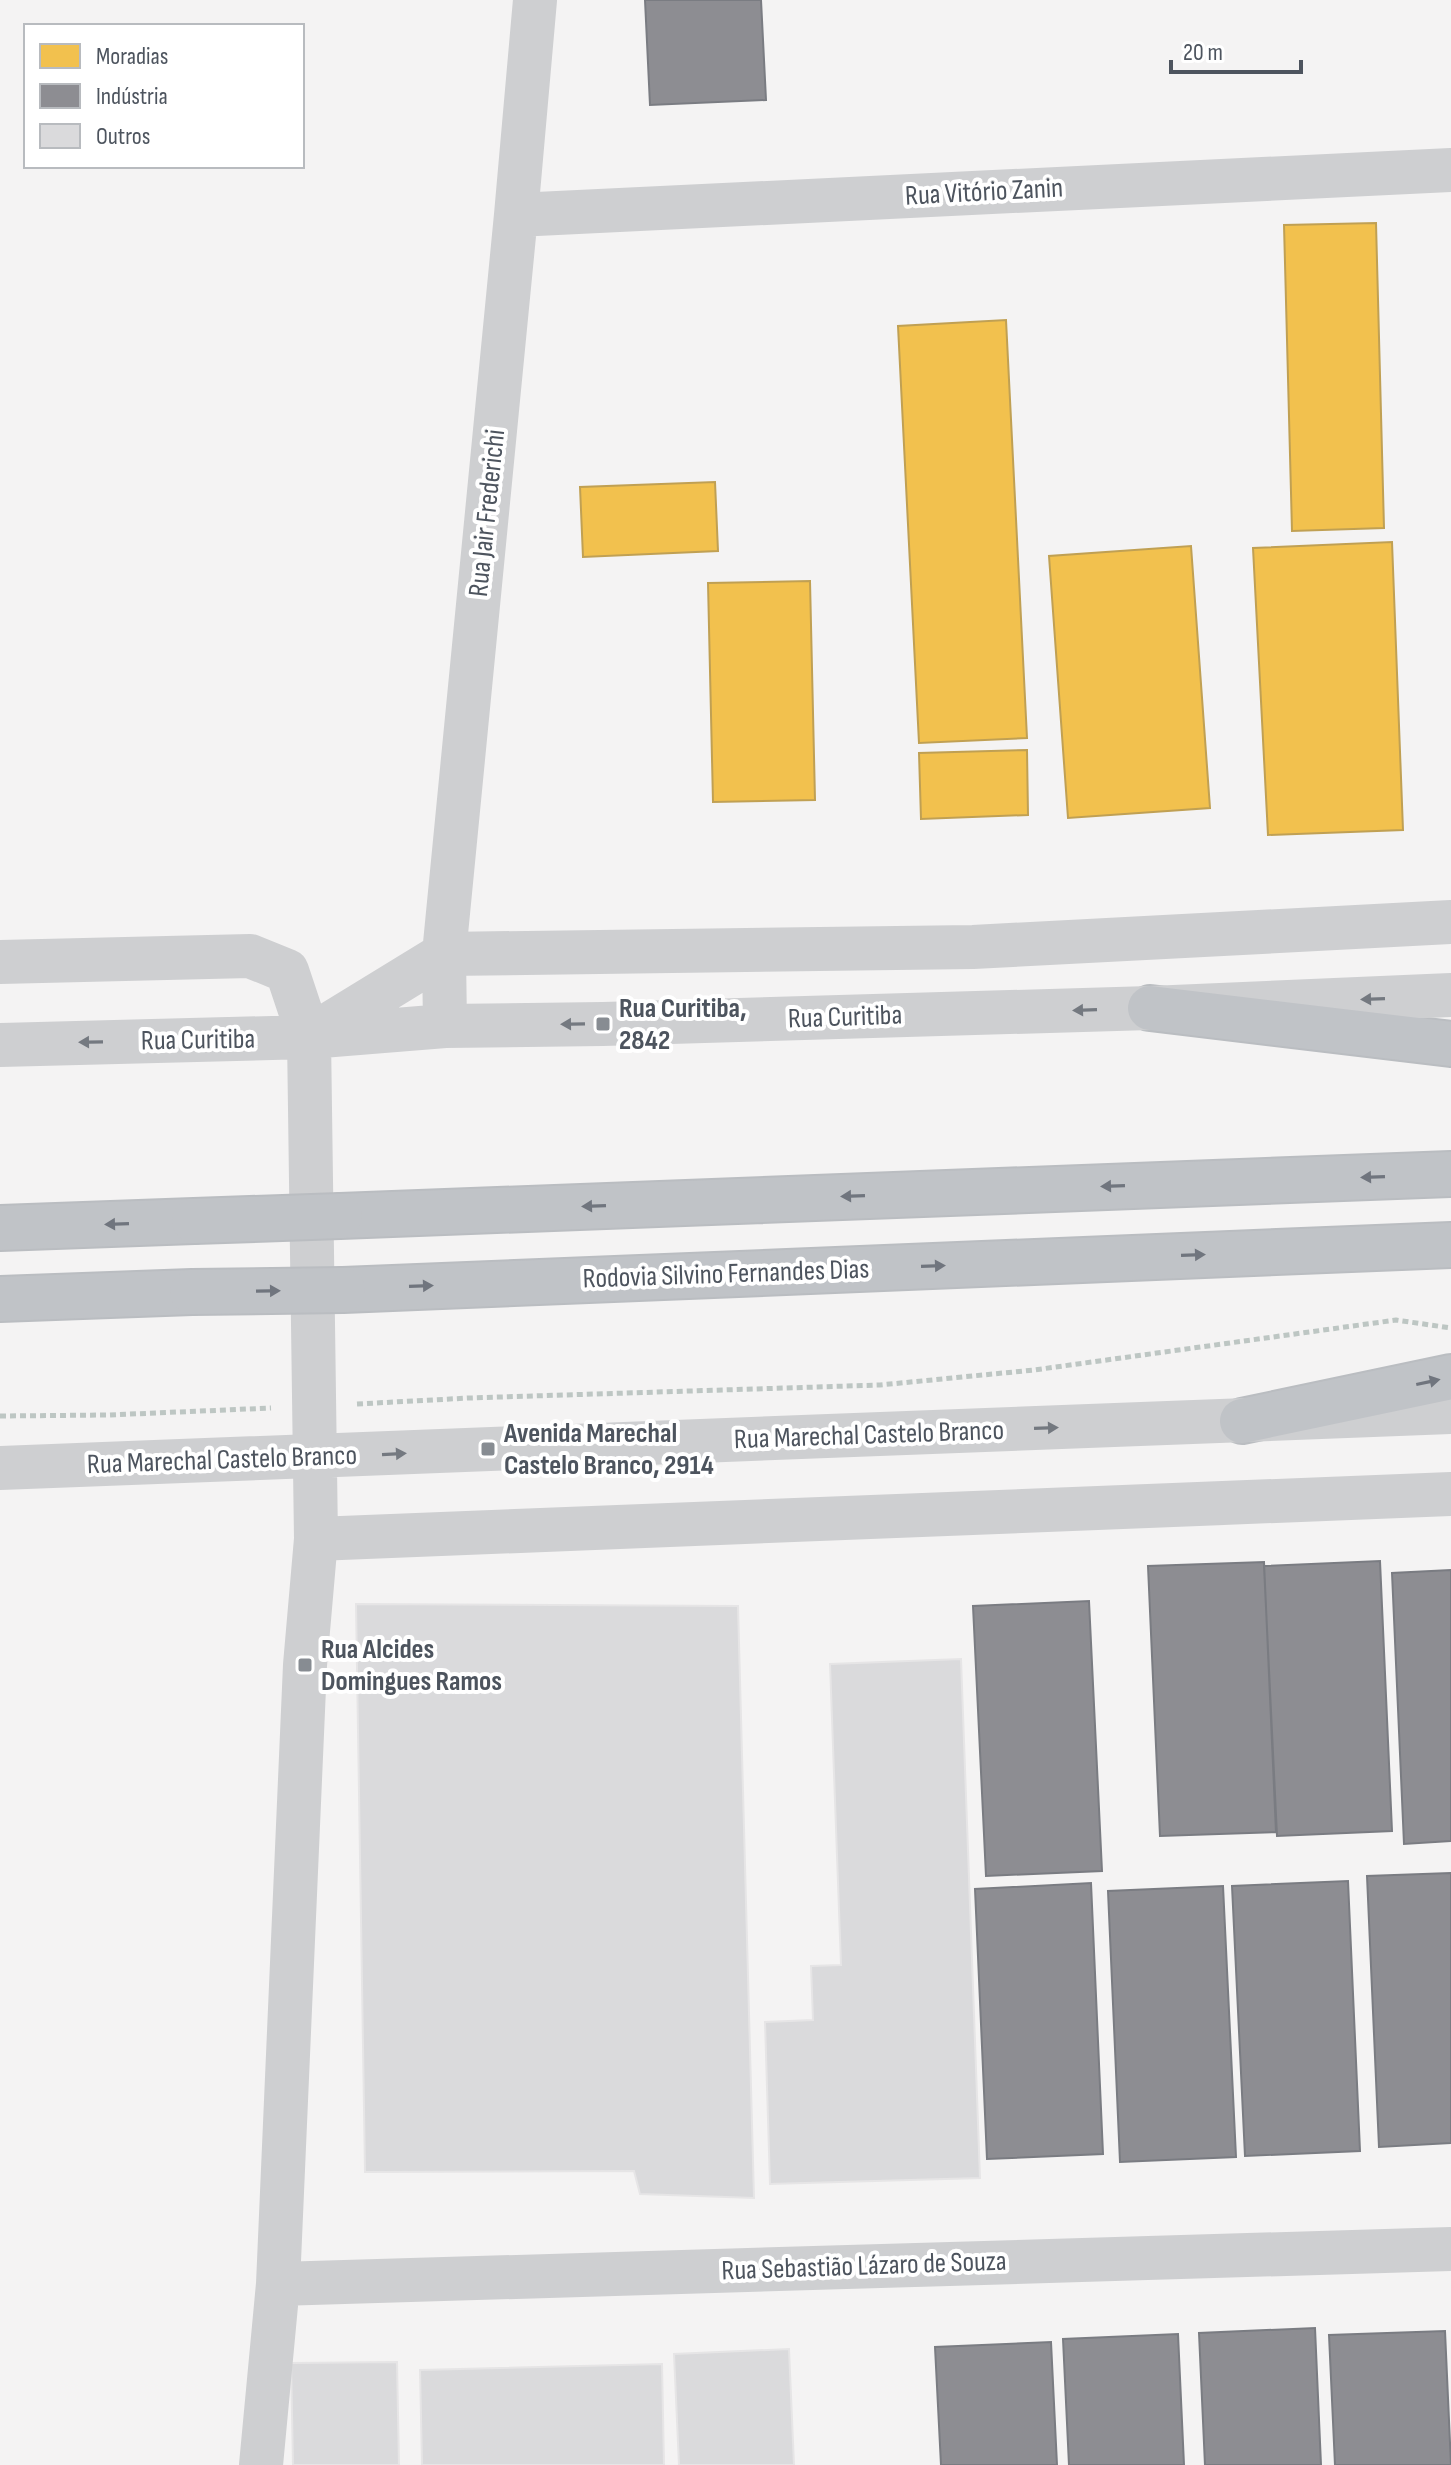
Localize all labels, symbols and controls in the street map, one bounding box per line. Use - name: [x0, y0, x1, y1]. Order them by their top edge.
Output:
- legend: [24, 24, 304, 168]
- scale bar: [1171, 24, 1301, 74]
- text: 20 m: [1183, 38, 1223, 67]
- text: Moradias: [96, 42, 168, 71]
- text: Indústria: [96, 82, 168, 111]
- text: Outros: [96, 122, 150, 151]
- street label: Rua Vitório Zanin: [904, 171, 1064, 213]
- street label: Rua Jair Frederichi: [462, 428, 512, 598]
- place label: Rua Curitiba, 2842: [619, 992, 747, 1057]
- one-way arrow: [1360, 992, 1385, 1005]
- street label: Rua Curitiba: [787, 999, 903, 1035]
- one-way arrow: [1072, 1003, 1097, 1016]
- marker: Rua Curitiba, 2842: [594, 1015, 612, 1033]
- one-way arrow: [560, 1018, 585, 1030]
- street label: Rua Curitiba: [141, 1023, 255, 1057]
- one-way arrow: [78, 1036, 103, 1049]
- one-way arrow: [1360, 1170, 1385, 1183]
- one-way arrow: [1100, 1180, 1125, 1193]
- one-way arrow: [840, 1190, 865, 1203]
- one-way arrow: [581, 1200, 606, 1213]
- one-way arrow: [104, 1218, 129, 1231]
- one-way arrow: [1181, 1249, 1206, 1262]
- street label: Rodovia Silvino Fernandes Dias: [582, 1253, 870, 1295]
- one-way arrow: [921, 1259, 946, 1272]
- one-way arrow: [409, 1280, 434, 1293]
- one-way arrow: [256, 1284, 281, 1297]
- one-way arrow: [1415, 1375, 1440, 1388]
- street label: Rua Marechal Castelo Branco: [733, 1414, 1005, 1456]
- place label: Avenida Marechal Castelo Branco, 2914: [503, 1417, 714, 1482]
- one-way arrow: [1034, 1422, 1059, 1435]
- street label: Rua Marechal Castelo Branco: [86, 1439, 358, 1481]
- marker: Avenida Marechal Castelo Branco, 2914: [479, 1440, 497, 1458]
- one-way arrow: [382, 1447, 407, 1460]
- place label: Rua Alcides Domingues Ramos: [321, 1633, 502, 1698]
- marker: Rua Alcides Domingues Ramos: [296, 1656, 314, 1674]
- street label: Rua Sebastião Lázaro de Souza: [721, 2245, 1007, 2287]

